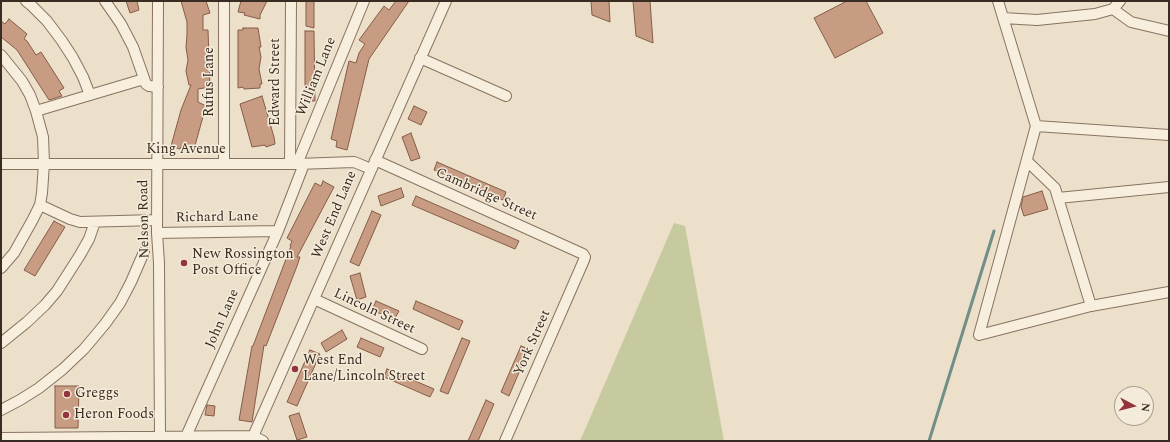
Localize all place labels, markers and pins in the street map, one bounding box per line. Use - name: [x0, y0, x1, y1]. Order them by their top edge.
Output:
- place label: New Rossington Post Office: [192, 247, 294, 280]
- marker: New Rossington Post Office: [179, 258, 189, 268]
- place label: West End Lane/Lincoln Street: [303, 353, 425, 386]
- marker: West End Lane/Lincoln Street: [290, 364, 300, 374]
- place label: Greggs: [75, 386, 119, 402]
- marker: Greggs: [62, 389, 72, 399]
- place label: Heron Foods: [74, 407, 154, 423]
- marker: Heron Foods: [61, 410, 71, 420]

